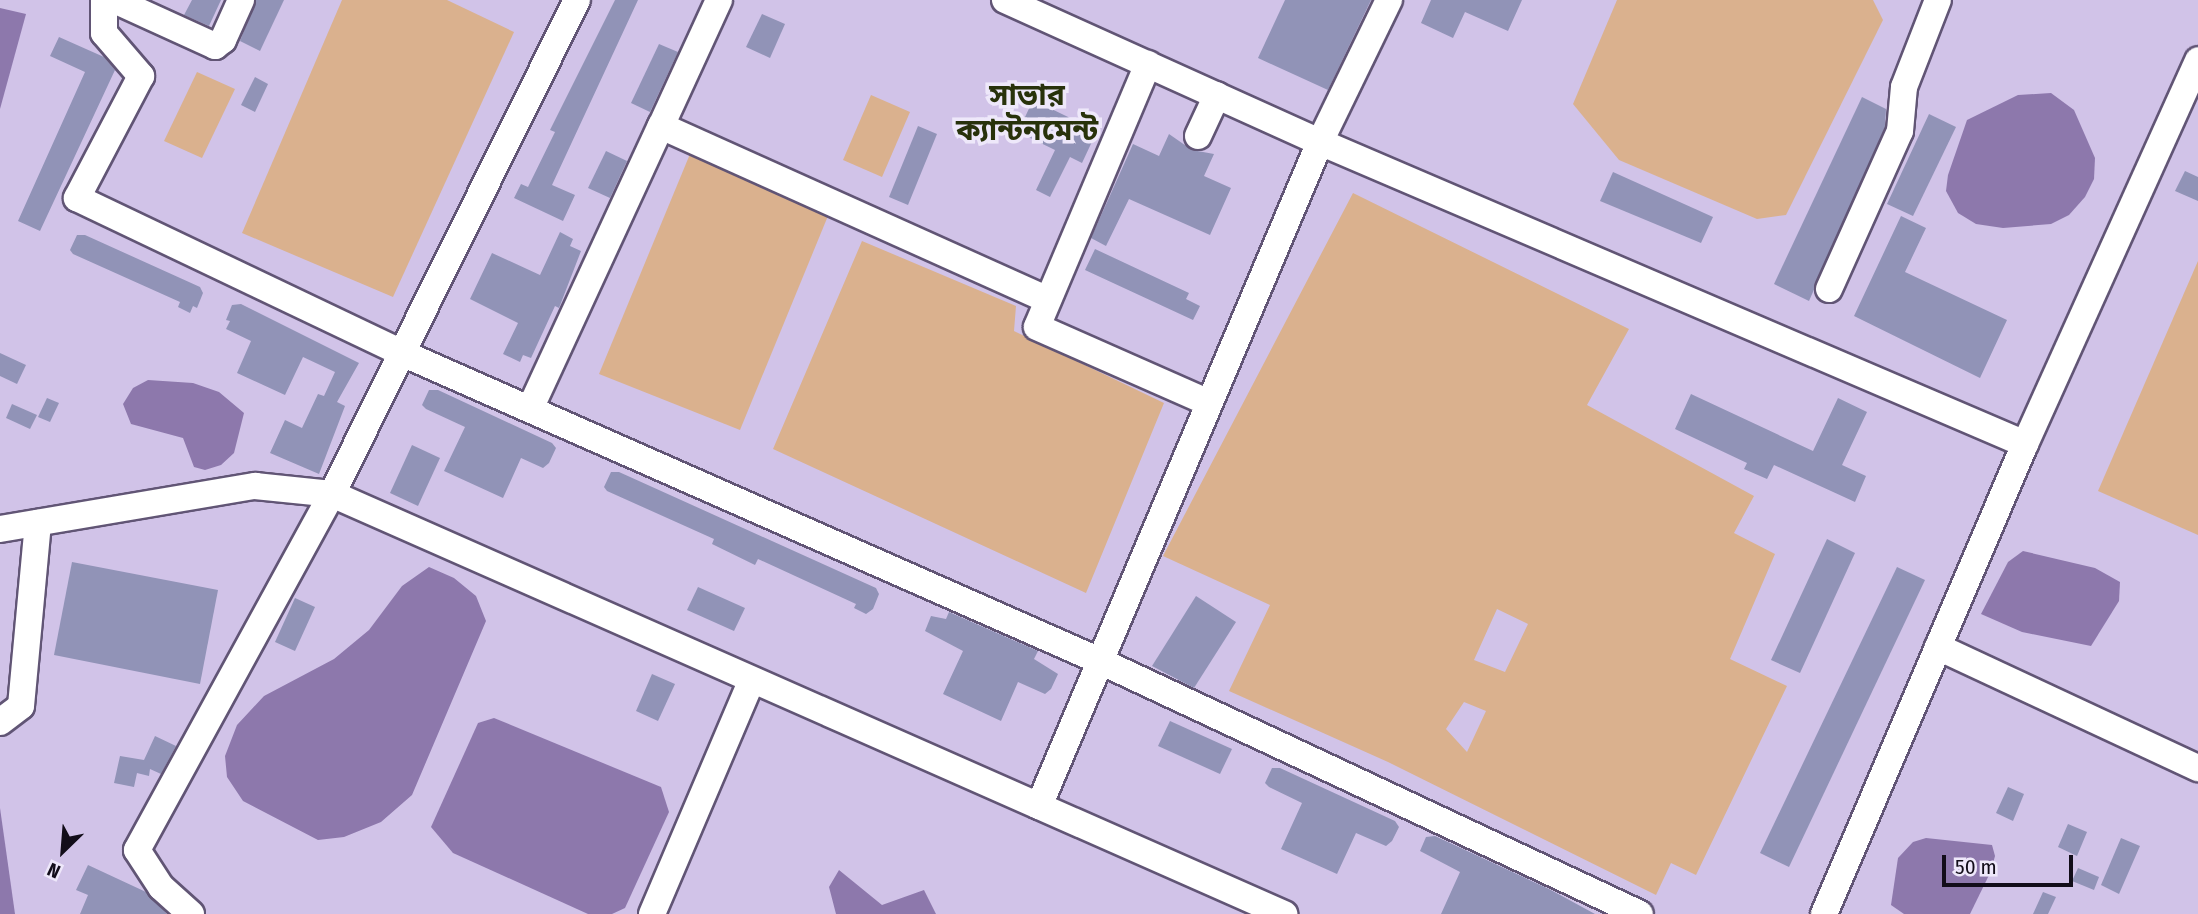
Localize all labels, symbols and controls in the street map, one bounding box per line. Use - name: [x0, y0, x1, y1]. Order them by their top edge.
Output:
- district label: সাভার ক্যান্টনমেন্ট: [956, 77, 1098, 148]
- north arrow: [28, 816, 98, 886]
- scale bar: [1946, 841, 2077, 885]
- text: 50 m: [1955, 854, 1997, 880]
- text: N: [44, 858, 64, 883]

